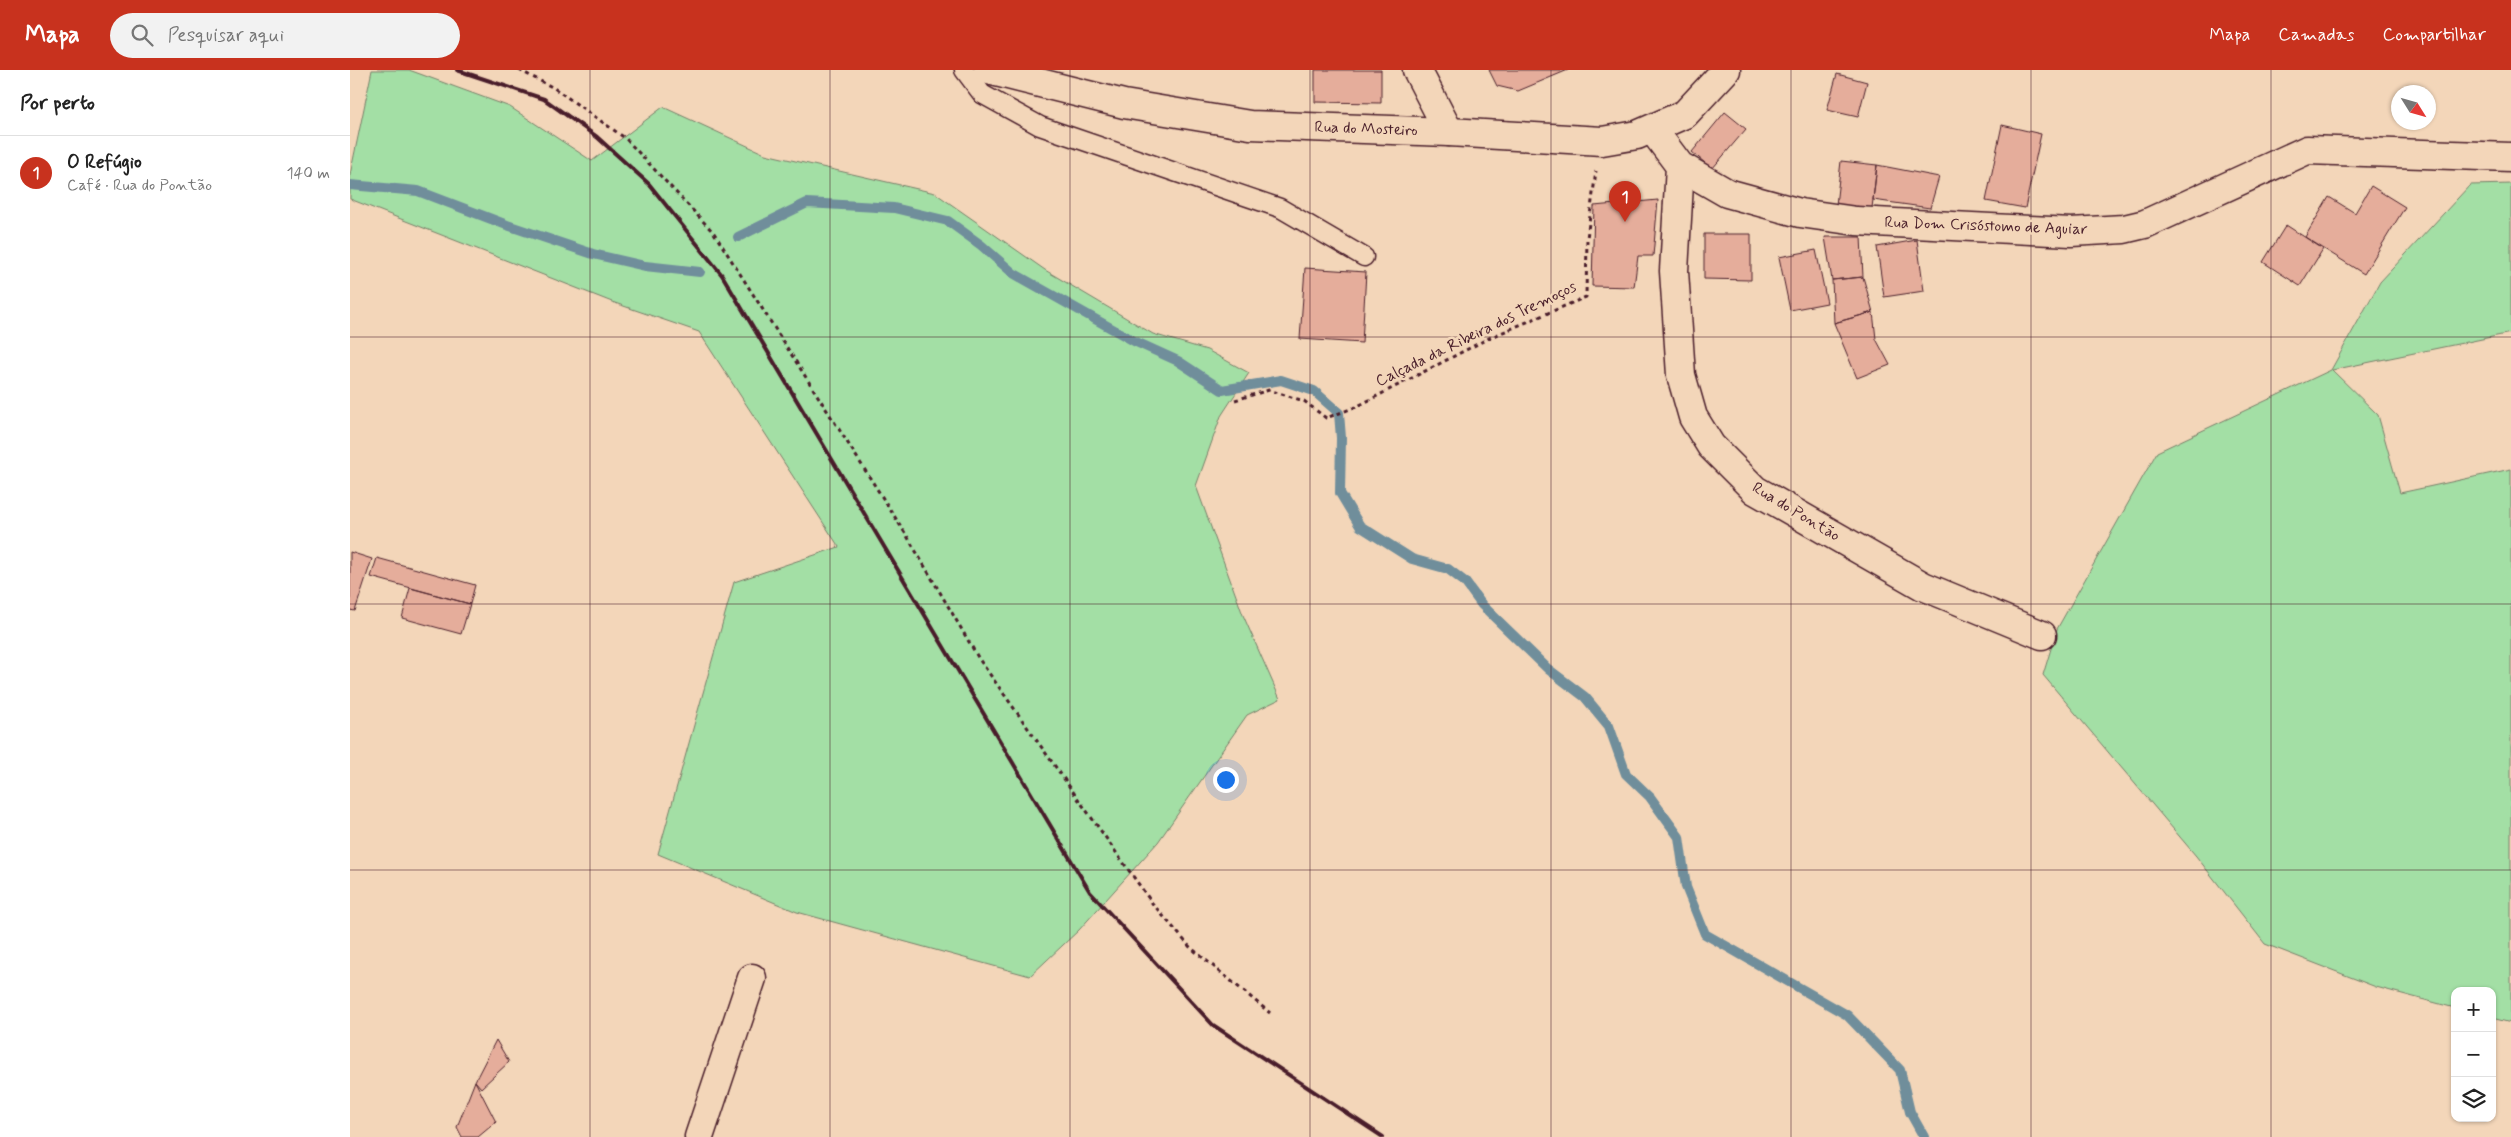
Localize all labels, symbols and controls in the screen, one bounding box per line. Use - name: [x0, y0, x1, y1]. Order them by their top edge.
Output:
- search box: [110, 13, 460, 58]
- text: Mapa: [25, 20, 80, 51]
- icon: search: [128, 21, 156, 49]
- text: Pesquisar aqui: [168, 23, 284, 48]
- text: Mapa: [2209, 23, 2250, 47]
- text: Camadas: [2278, 23, 2354, 47]
- text: Compartilhar: [2382, 23, 2486, 47]
- north arrow: [2391, 85, 2436, 130]
- text: Por perto: [20, 89, 95, 117]
- street label: Rua do Mosteiro: [1314, 117, 1418, 141]
- text: O Refúgio: [67, 150, 142, 175]
- text: 1: [32, 163, 40, 184]
- text: 140 m: [286, 163, 330, 184]
- text: Café · Rua do Pontão: [67, 175, 212, 196]
- pin: 1: [1609, 181, 1641, 222]
- street label: Rua Dom Crisóstomo de Aguiar: [1884, 212, 2088, 240]
- street label: Calçada da Ribeira dos Tremoços: [1372, 276, 1580, 392]
- street label: Rua do Pontão: [1748, 477, 1844, 547]
- your location: [1213, 767, 1239, 793]
- map controls: [2451, 987, 2496, 1122]
- button: +: [2451, 987, 2496, 1032]
- button: −: [2451, 1032, 2496, 1077]
- button: layers: [2451, 1077, 2496, 1122]

